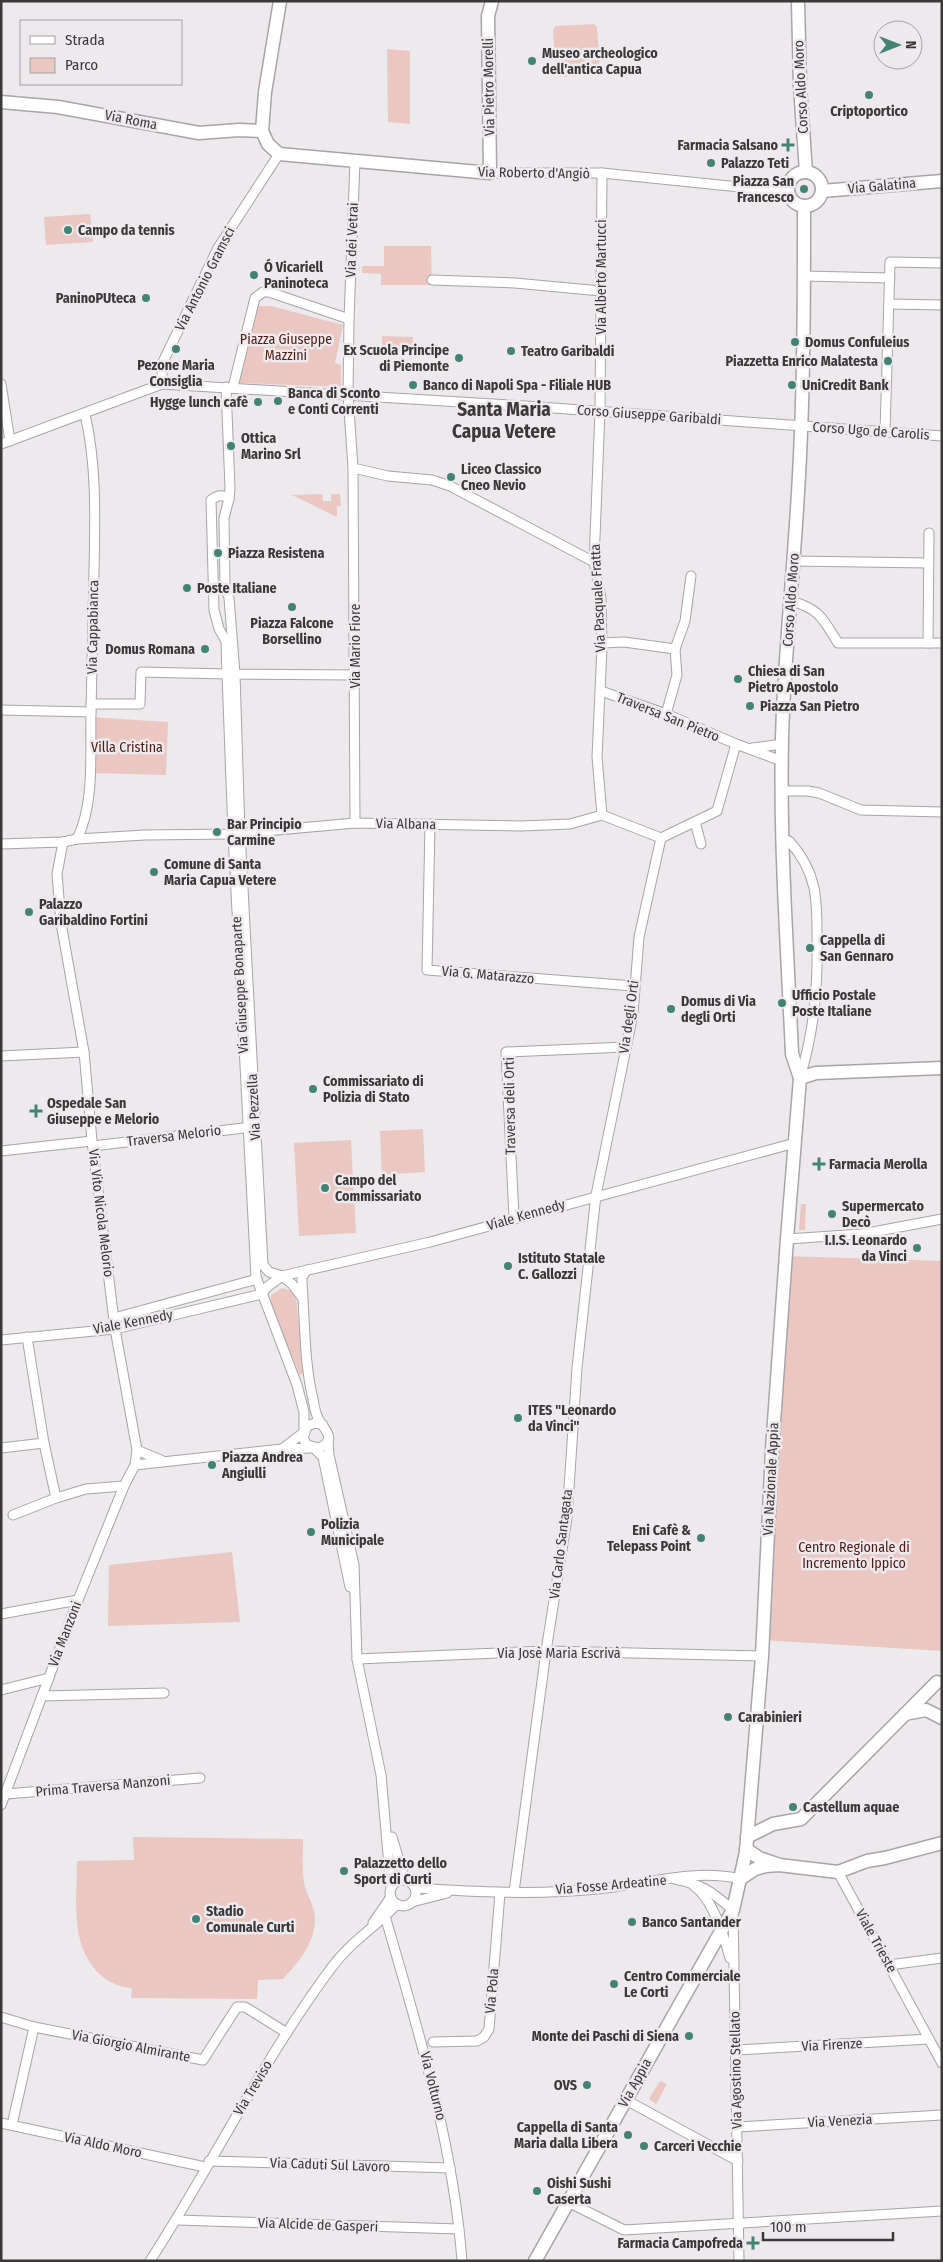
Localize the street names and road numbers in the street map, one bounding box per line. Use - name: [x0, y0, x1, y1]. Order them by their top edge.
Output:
- street label: Via Pietro Morelli: [480, 38, 498, 136]
- street label: Corso Aldo Moro: [790, 40, 812, 134]
- street label: Via Roma: [103, 107, 159, 133]
- street label: Via Roberto d'Angiò: [478, 164, 590, 182]
- street label: Via Galatina: [847, 175, 917, 197]
- street label: Via dei Vetrai: [342, 202, 362, 278]
- street label: Via Alberto Martucci: [593, 220, 610, 334]
- street label: Via Antonio Gramsci: [171, 224, 239, 334]
- street label: Corso Giuseppe Garibaldi: [576, 401, 722, 429]
- street label: Corso Ugo de Carolis: [812, 418, 930, 444]
- street label: Via Pasquale Fratta: [587, 543, 609, 653]
- street label: Corso Aldo Moro: [779, 553, 803, 647]
- street label: Via Cappabianca: [84, 580, 102, 674]
- street label: Via Mario Fiore: [347, 604, 364, 688]
- street label: Traversa San Pietro: [614, 689, 722, 745]
- street label: Via Albana: [376, 815, 436, 833]
- street label: Via Giuseppe Bonaparte: [228, 916, 252, 1054]
- street label: Via G. Matarazzo: [441, 962, 535, 988]
- street label: Via degli Orti: [615, 979, 643, 1055]
- street label: Traversa deli Orti: [501, 1057, 519, 1155]
- street label: Via Pezzella: [244, 1073, 264, 1141]
- street label: Traversa Melorio: [126, 1122, 222, 1150]
- street label: Via Vito Nicola Melorio: [85, 1148, 117, 1278]
- street label: Viale Kennedy: [485, 1195, 568, 1234]
- street label: Viale Kennedy: [92, 1306, 175, 1338]
- street label: Via Nazionale Appia: [760, 1422, 782, 1536]
- street label: Via Carlo Santagata: [546, 1488, 576, 1600]
- street label: Via Manzoni: [45, 1599, 85, 1669]
- street label: Via Josè Maria Escrivà: [497, 1645, 621, 1662]
- street label: Prima Traversa Manzoni: [35, 1772, 171, 1800]
- street label: Via Fosse Ardeatine: [555, 1872, 667, 1898]
- street label: Viale Trieste: [852, 1906, 900, 1976]
- street label: Via Pola: [482, 1967, 502, 2014]
- street label: Via Agostino Stellato: [726, 2011, 746, 2129]
- street label: Via Giorgio Almirante: [70, 2026, 192, 2066]
- street label: Via Firenze: [801, 2035, 863, 2055]
- street label: Via Volturno: [416, 2050, 450, 2122]
- street label: Via Appia: [615, 2055, 655, 2110]
- street label: Via Treviso: [230, 2057, 276, 2119]
- street label: Via Venezia: [807, 2111, 873, 2131]
- street label: Via Aldo Moro: [63, 2128, 143, 2162]
- street label: Via Caduti Sul Lavoro: [270, 2154, 390, 2176]
- street label: Via Alcide de Gasperi: [258, 2214, 378, 2236]

